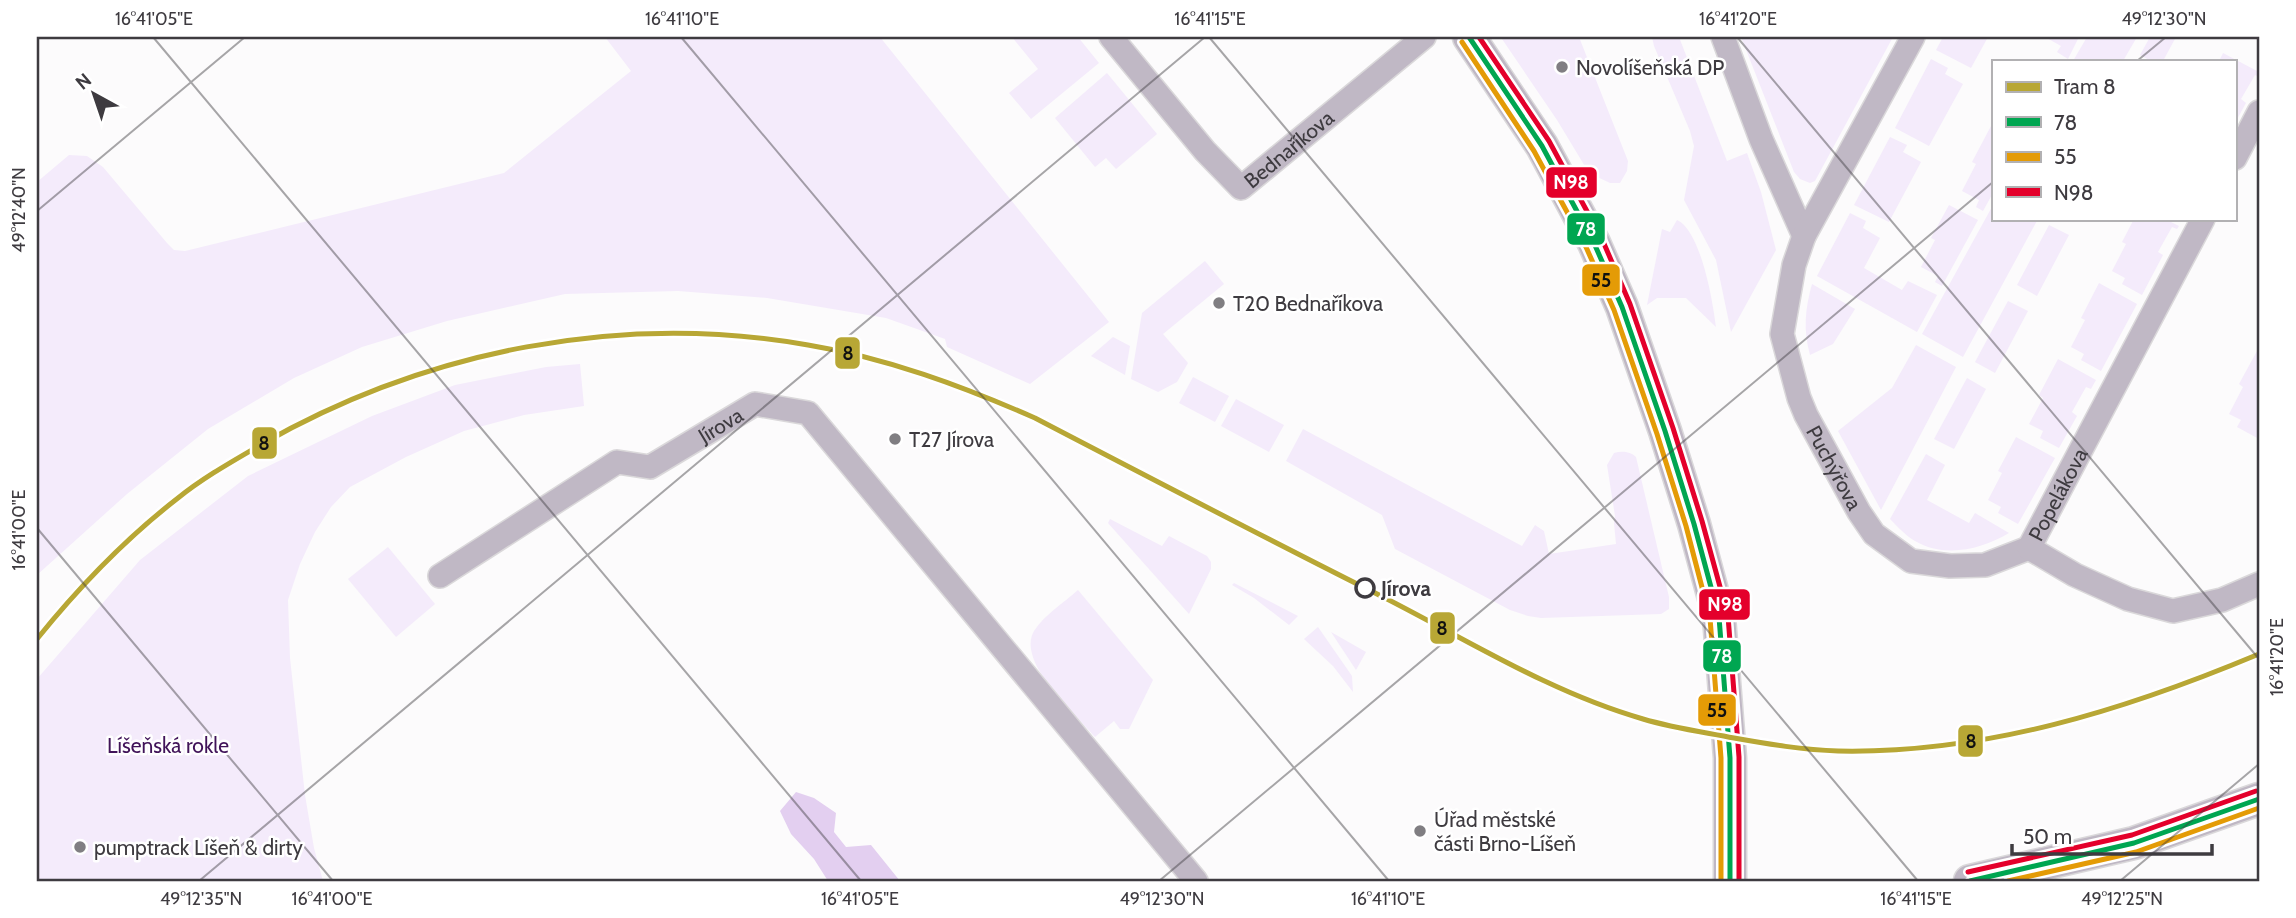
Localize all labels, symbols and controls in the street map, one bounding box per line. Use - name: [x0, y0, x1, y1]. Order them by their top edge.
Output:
- text: 16°41'05"E: [115, 8, 193, 30]
- text: 16°41'10"E: [645, 8, 719, 30]
- text: 16°41'15"E: [1174, 8, 1246, 30]
- text: 16°41'20"E: [1699, 8, 1777, 30]
- text: 49°12'30"N: [2121, 8, 2207, 30]
- place label: Novolíšeňská DP: [1576, 55, 1724, 80]
- marker: Novolíšeňská DP: [1554, 59, 1570, 75]
- north arrow: [60, 60, 130, 130]
- legend: [1992, 60, 2236, 220]
- text: N: [71, 68, 96, 94]
- text: Tram 8: [2054, 74, 2116, 99]
- street label: Bednaříkova: [1239, 105, 1338, 193]
- text: 78: [2054, 110, 2077, 135]
- text: 55: [2054, 144, 2077, 169]
- line badge: N98: [1545, 166, 1598, 199]
- text: 49°12'40"N: [8, 167, 30, 253]
- text: N98: [1553, 171, 1589, 194]
- text: N98: [2054, 180, 2093, 205]
- line badge: 78: [1566, 212, 1606, 246]
- text: 78: [1575, 218, 1597, 241]
- line badge: 55: [1581, 263, 1621, 297]
- text: 55: [1591, 269, 1611, 292]
- place label: T20 Bednaříkova: [1233, 291, 1383, 316]
- marker: T20 Bednaříkova: [1211, 295, 1227, 311]
- line badge: 8: [834, 336, 861, 370]
- text: 8: [842, 342, 854, 365]
- street label: Jírova: [693, 402, 747, 448]
- street label: Puchýřova: [1802, 421, 1868, 514]
- line badge: 8: [251, 426, 278, 460]
- place label: T27 Jírova: [909, 427, 994, 452]
- marker: T27 Jírova: [887, 431, 903, 447]
- text: 8: [258, 432, 270, 455]
- street label: Popelákova: [2023, 443, 2092, 545]
- text: 16°41'00"E: [8, 490, 30, 570]
- place label: Jírova: [1380, 576, 1432, 601]
- marker: Jírova: [1355, 578, 1375, 598]
- line badge: N98: [1698, 588, 1751, 621]
- text: N98: [1707, 593, 1743, 616]
- line badge: 8: [1429, 611, 1456, 645]
- text: 8: [1436, 617, 1448, 640]
- text: 16°41'20"E: [2266, 618, 2288, 696]
- line badge: 78: [1702, 639, 1742, 673]
- text: 78: [1711, 645, 1733, 668]
- line badge: 55: [1697, 693, 1737, 727]
- text: 55: [1707, 699, 1727, 722]
- line badge: 8: [1957, 724, 1984, 758]
- text: 8: [1965, 730, 1977, 753]
- park label: Líšeňská rokle: [107, 733, 229, 758]
- place label: Úřad městské části Brno-Líšeň: [1434, 807, 1576, 856]
- scale bar: [2012, 813, 2212, 857]
- marker: Úřad městské části Brno-Líšeň: [1412, 823, 1428, 839]
- text: 50 m: [2023, 824, 2072, 849]
- place label: pumptrack Líšeň & dirty: [94, 835, 303, 860]
- marker: pumptrack Líšeň & dirty: [72, 839, 88, 855]
- text: 49°12'35"N: [160, 888, 242, 910]
- text: 16°41'00"E: [292, 888, 372, 910]
- text: 16°41'05"E: [821, 888, 899, 910]
- text: 49°12'30"N: [1119, 888, 1205, 910]
- text: 16°41'10"E: [1351, 888, 1425, 910]
- text: 16°41'15"E: [1880, 888, 1952, 910]
- text: 49°12'25"N: [2081, 888, 2163, 910]

